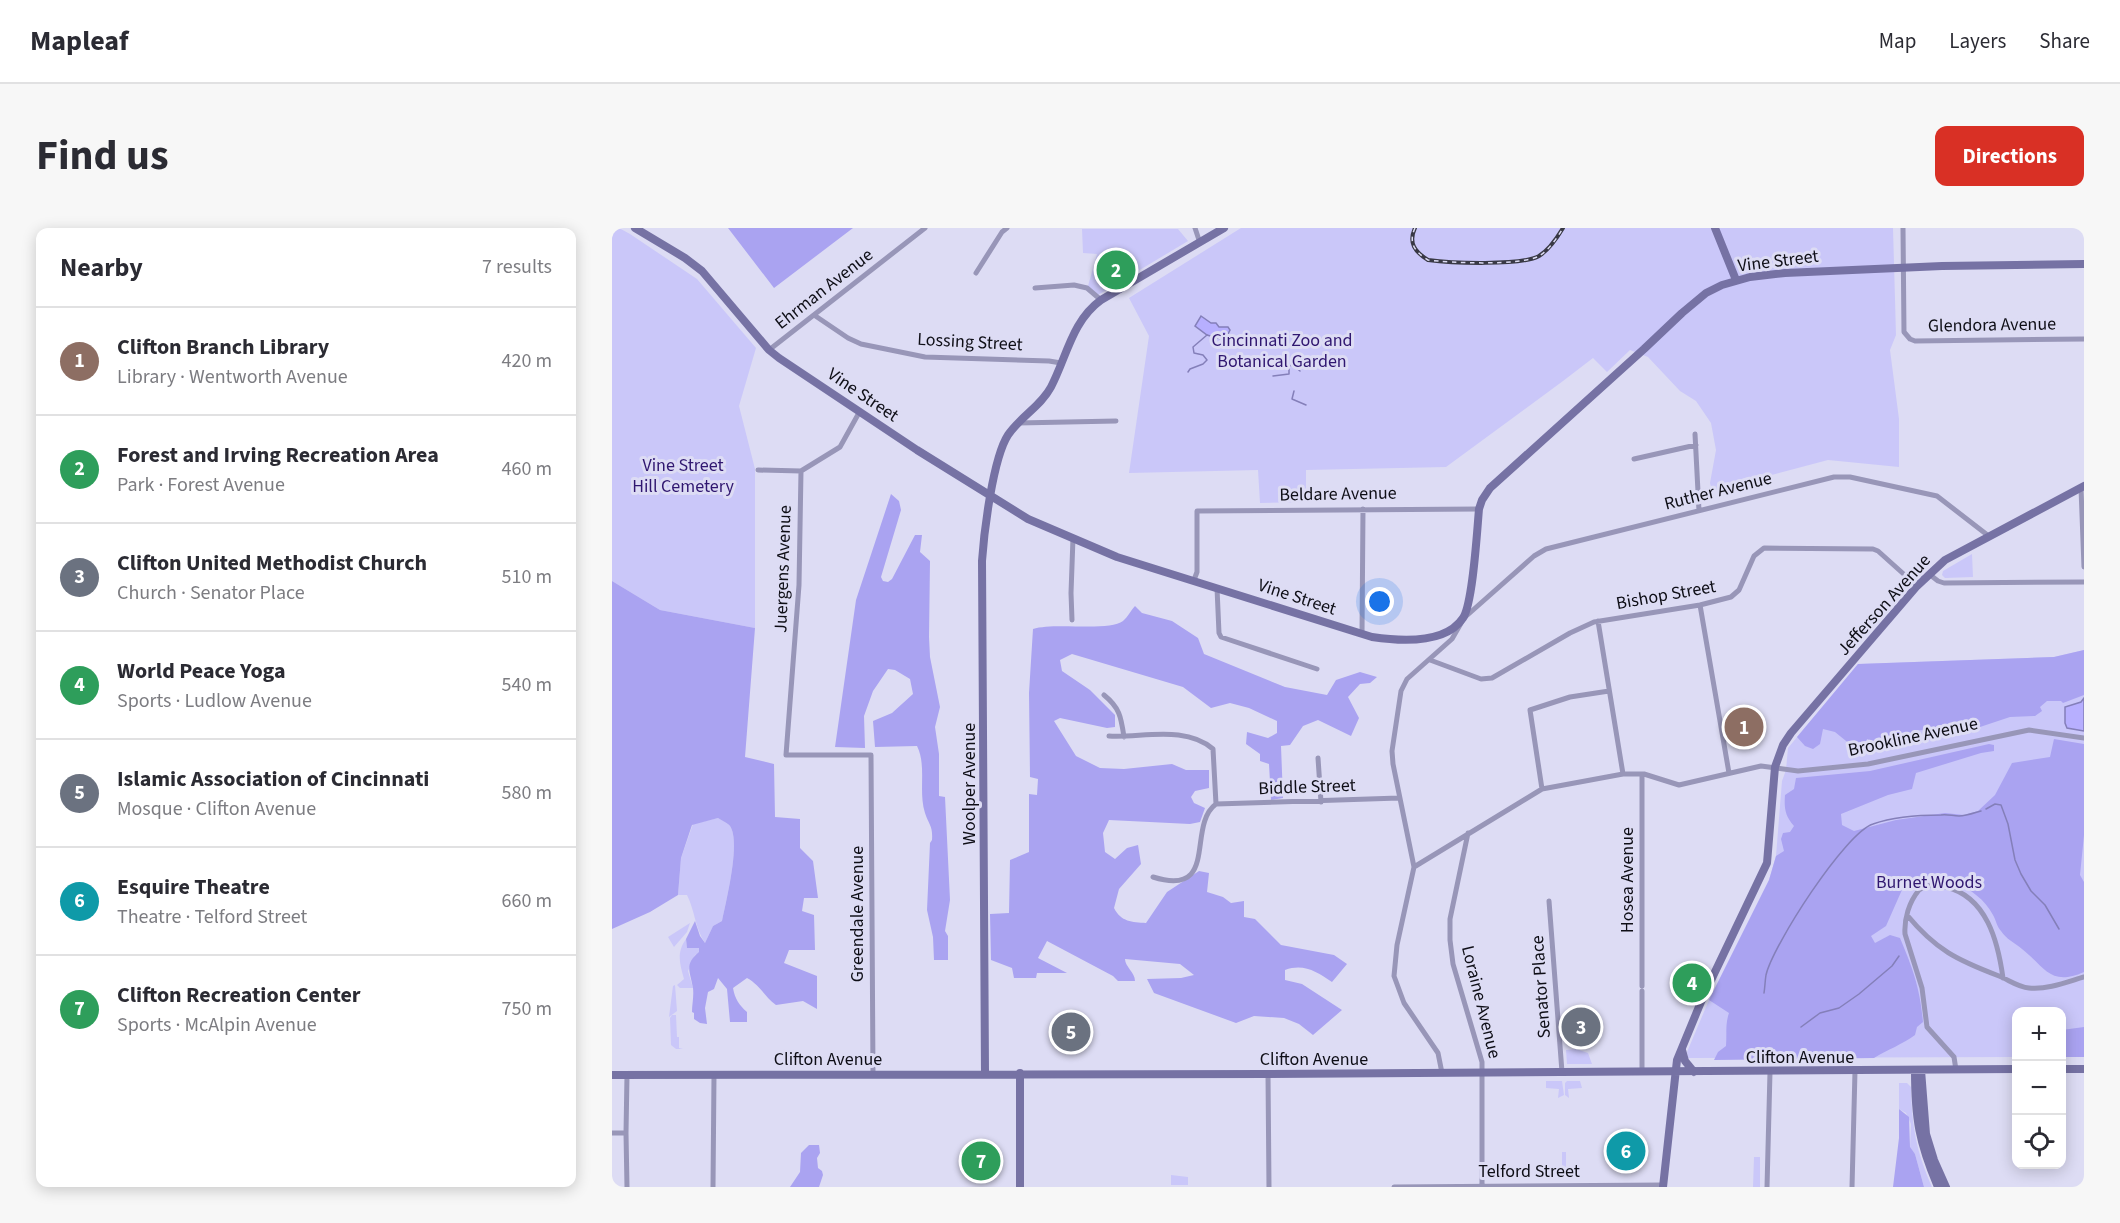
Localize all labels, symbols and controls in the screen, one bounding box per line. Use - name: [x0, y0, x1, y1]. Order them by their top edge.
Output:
- text: Mapleaf: [30, 21, 129, 61]
- text: Map: [1879, 26, 1916, 56]
- text: Layers: [1949, 26, 2006, 56]
- text: Share: [2039, 26, 2090, 56]
- text: Find us: [36, 126, 169, 186]
- button: Directions: [1935, 126, 2084, 186]
- street label: Ehrman Avenue: [770, 243, 878, 335]
- street label: Vine Street: [1736, 244, 1820, 278]
- pin: 2: [1096, 248, 1136, 292]
- text: Nearby: [60, 249, 143, 286]
- text: 7 results: [482, 253, 552, 281]
- street label: Glendora Avenue: [1928, 311, 2056, 339]
- street label: Lossing Street: [917, 327, 1023, 357]
- park label: Cincinnati Zoo and Botanical Garden: [1211, 328, 1353, 374]
- text: Clifton Branch Library: [117, 331, 329, 363]
- text: 1: [74, 347, 85, 375]
- text: 420 m: [502, 347, 552, 375]
- street label: Vine Street: [822, 362, 904, 428]
- text: Library · Wentworth Avenue: [117, 363, 348, 391]
- text: Forest and Irving Recreation Area: [117, 439, 439, 471]
- park label: Vine Street Hill Cemetery: [632, 453, 734, 499]
- text: 2: [74, 455, 85, 483]
- text: 460 m: [502, 455, 552, 483]
- street label: Ruther Avenue: [1662, 466, 1775, 516]
- text: Park · Forest Avenue: [117, 471, 285, 499]
- street label: Beldare Avenue: [1279, 480, 1397, 508]
- street label: Juergens Avenue: [768, 505, 798, 633]
- text: Clifton United Methodist Church: [117, 547, 427, 579]
- street label: Jefferson Avenue: [1832, 549, 1937, 661]
- text: 3: [74, 563, 85, 591]
- text: 510 m: [502, 563, 552, 591]
- street label: Vine Street: [1255, 573, 1339, 621]
- street label: Bishop Street: [1614, 574, 1718, 616]
- text: Church · Senator Place: [117, 579, 305, 607]
- your location: [1365, 587, 1394, 616]
- text: World Peace Yoga: [117, 655, 286, 687]
- text: 4: [74, 671, 85, 699]
- text: 540 m: [502, 671, 552, 699]
- text: Sports · Ludlow Avenue: [117, 687, 312, 715]
- pin: 1: [1724, 704, 1764, 750]
- street label: Brookline Avenue: [1846, 711, 1980, 763]
- street label: Woolper Avenue: [957, 723, 982, 845]
- text: Islamic Association of Cincinnati: [117, 763, 429, 795]
- street label: Biddle Street: [1258, 773, 1356, 801]
- text: 5: [74, 779, 85, 807]
- text: 580 m: [502, 779, 552, 807]
- text: Mosque · Clifton Avenue: [117, 795, 316, 823]
- street label: Hosea Avenue: [1615, 827, 1640, 933]
- street label: Greendale Avenue: [845, 846, 870, 982]
- park label: Burnet Woods: [1876, 870, 1982, 895]
- text: Esquire Theatre: [117, 871, 270, 903]
- text: 6: [74, 887, 85, 915]
- text: 660 m: [502, 887, 552, 915]
- text: Theatre · Telford Street: [117, 903, 307, 931]
- street label: Senator Place: [1525, 935, 1557, 1039]
- street label: Loraine Avenue: [1455, 943, 1507, 1061]
- pin: 4: [1672, 960, 1712, 1005]
- text: Clifton Recreation Center: [117, 979, 361, 1011]
- text: 7: [74, 995, 85, 1023]
- text: 750 m: [502, 995, 552, 1023]
- pin: 3: [1562, 1004, 1600, 1050]
- map controls: [2012, 1007, 2066, 1169]
- button: +: [2012, 1007, 2066, 1061]
- pin: 5: [1052, 1010, 1090, 1054]
- text: Sports · McAlpin Avenue: [117, 1011, 317, 1039]
- street label: Clifton Avenue: [1746, 1045, 1854, 1070]
- street label: Clifton Avenue: [774, 1047, 882, 1072]
- street label: Clifton Avenue: [1260, 1047, 1368, 1072]
- button: −: [2012, 1061, 2066, 1115]
- button: locate: [2012, 1115, 2066, 1169]
- pin: 6: [1606, 1128, 1646, 1174]
- pin: 7: [962, 1138, 1000, 1184]
- street label: Telford Street: [1478, 1159, 1580, 1184]

